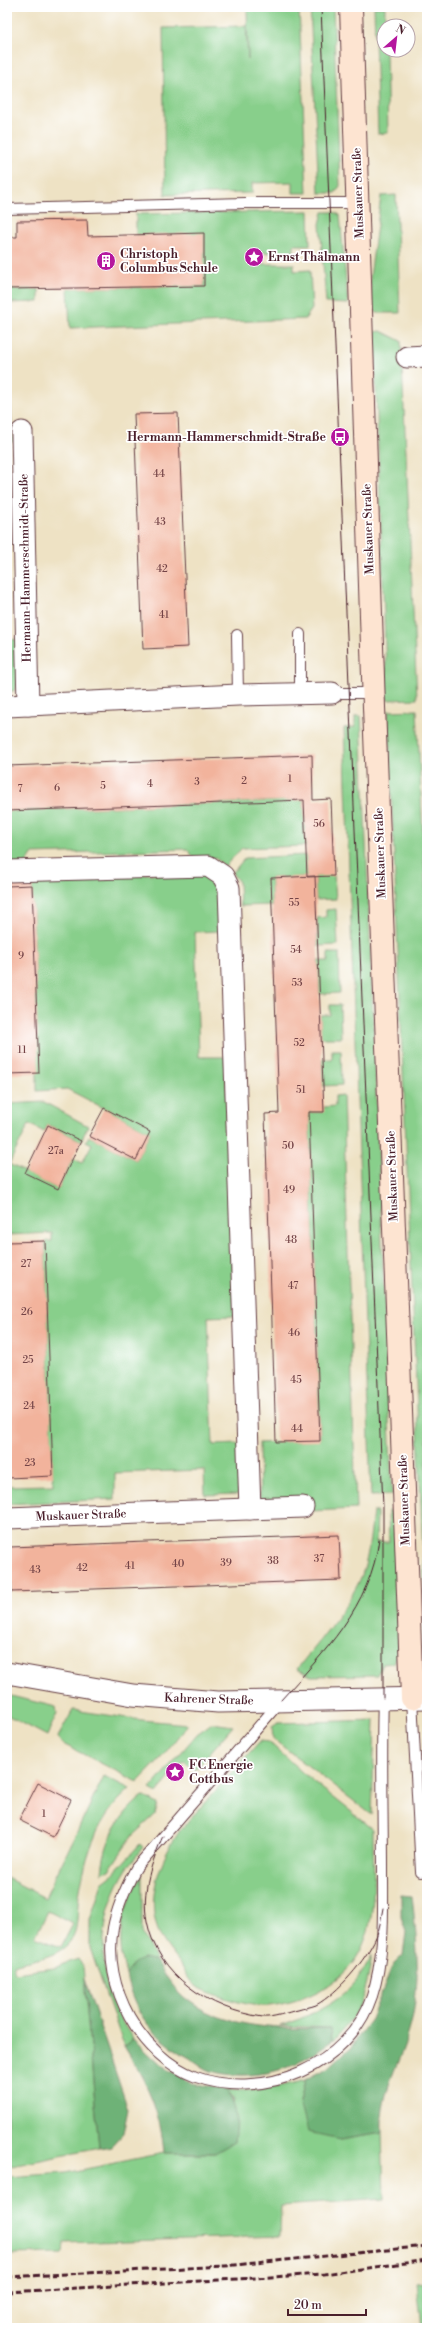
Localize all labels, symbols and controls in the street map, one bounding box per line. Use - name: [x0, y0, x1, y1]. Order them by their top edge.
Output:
- north arrow: [376, 18, 416, 58]
- text: N: [393, 22, 408, 38]
- street label: Muskauer Straße: [349, 147, 368, 239]
- place icon: Ernst Thälmann: [243, 246, 265, 268]
- place label: Christoph Columbus Schule: [120, 247, 219, 276]
- building icon: Christoph Columbus Schule: [95, 250, 117, 272]
- place label: Ernst Thälmann: [268, 250, 360, 265]
- bus stop icon: Hermann-Hammerschmidt-Straße: [329, 426, 351, 448]
- place label: Hermann-Hammerschmidt-Straße: [127, 430, 327, 445]
- house number: 44: [153, 468, 165, 480]
- street label: Hermann-Hammerschmidt-Straße: [16, 473, 35, 662]
- street label: Muskauer Straße: [359, 483, 378, 575]
- house number: 43: [154, 516, 166, 528]
- house number: 42: [156, 563, 168, 575]
- house number: 41: [159, 609, 170, 621]
- house number: 1: [288, 773, 293, 785]
- house number: 2: [241, 775, 247, 787]
- house number: 3: [194, 776, 200, 788]
- house number: 4: [147, 778, 153, 790]
- house number: 5: [100, 780, 106, 792]
- house number: 6: [54, 782, 60, 794]
- house number: 7: [17, 783, 23, 795]
- street label: Muskauer Straße: [371, 807, 390, 899]
- house number: 56: [313, 818, 325, 830]
- house number: 55: [288, 897, 300, 909]
- house number: 54: [290, 944, 302, 956]
- house number: 9: [18, 950, 24, 962]
- house number: 53: [291, 977, 303, 989]
- house number: 52: [293, 1037, 305, 1049]
- house number: 11: [18, 1044, 27, 1056]
- house number: 51: [296, 1084, 307, 1096]
- street label: Muskauer Straße: [383, 1130, 402, 1222]
- house number: 50: [282, 1140, 294, 1152]
- house number: 27a: [48, 1145, 65, 1157]
- house number: 49: [283, 1184, 295, 1196]
- house number: 48: [285, 1234, 297, 1246]
- house number: 27: [21, 1258, 31, 1270]
- house number: 47: [288, 1280, 298, 1292]
- house number: 26: [21, 1306, 33, 1318]
- house number: 46: [288, 1327, 300, 1339]
- house number: 25: [22, 1354, 34, 1366]
- house number: 45: [290, 1374, 302, 1386]
- house number: 24: [23, 1400, 35, 1412]
- house number: 44: [291, 1423, 303, 1435]
- street label: Muskauer Straße: [395, 1454, 414, 1546]
- house number: 23: [24, 1457, 36, 1469]
- street label: Muskauer Straße: [35, 1506, 127, 1525]
- house number: 37: [314, 1553, 324, 1565]
- house number: 38: [267, 1555, 279, 1567]
- house number: 39: [220, 1557, 232, 1569]
- house number: 40: [172, 1558, 185, 1570]
- house number: 41: [125, 1560, 136, 1572]
- house number: 42: [76, 1562, 88, 1574]
- house number: 43: [29, 1564, 41, 1576]
- street label: Kahrener Straße: [164, 1690, 254, 1709]
- place label: FC Energie Cottbus: [189, 1758, 254, 1787]
- place icon: FC Energie Cottbus: [164, 1761, 186, 1783]
- house number: 1: [42, 1808, 47, 1820]
- scale bar: [288, 2291, 366, 2317]
- text: 20 m: [294, 2298, 322, 2313]

